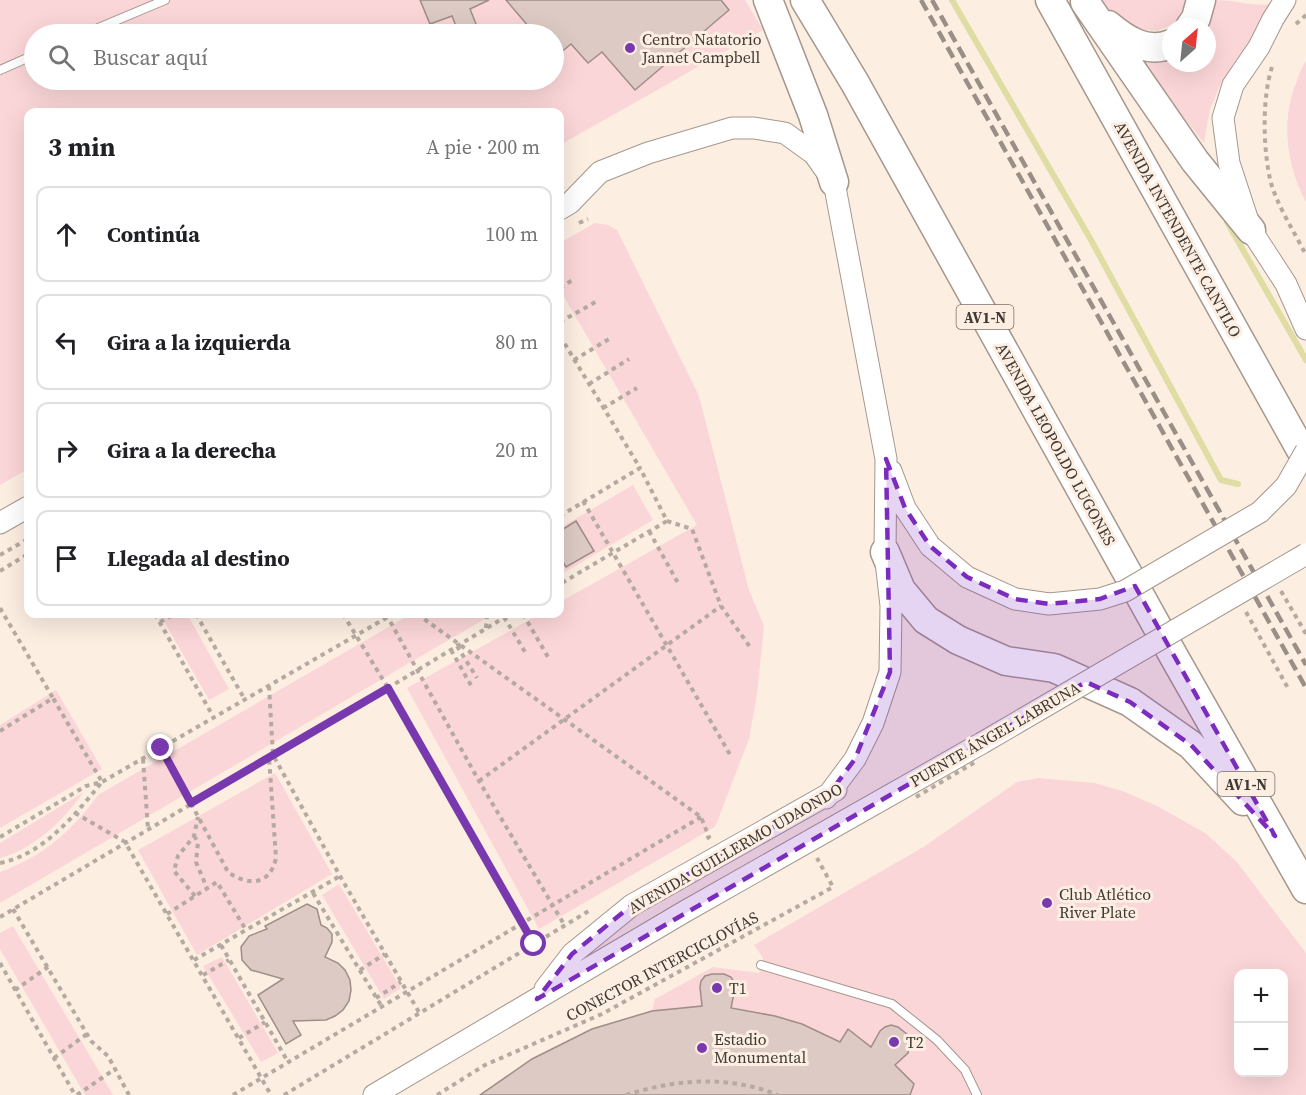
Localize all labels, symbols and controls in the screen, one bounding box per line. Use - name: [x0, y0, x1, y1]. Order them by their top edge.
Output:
- north arrow: [1162, 18, 1216, 72]
- search box: [24, 24, 564, 90]
- place label: Centro Natatorio Jannet Campbell: [641, 28, 762, 68]
- icon: search: [45, 41, 78, 74]
- marker: Centro Natatorio Jannet Campbell: [623, 41, 637, 55]
- text: Buscar aquí: [93, 42, 208, 72]
- street label: AVENIDA INTENDENTE CANTILO: [1109, 117, 1247, 341]
- text: 3 min: [48, 129, 115, 165]
- text: A pie · 200 m: [426, 133, 540, 161]
- icon: ahead: [50, 218, 83, 251]
- text: Continúa: [107, 219, 200, 249]
- text: 100 m: [485, 220, 538, 248]
- road number: AV1-N: [956, 305, 1014, 329]
- icon: left: [50, 326, 83, 359]
- text: Gira a la izquierda: [107, 327, 291, 357]
- text: 80 m: [495, 328, 538, 356]
- street label: AVENIDA LEOPOLDO LUGONES: [991, 339, 1121, 549]
- icon: right: [50, 434, 83, 467]
- text: Gira a la derecha: [107, 435, 276, 465]
- text: 20 m: [495, 436, 538, 464]
- icon: arrive: [50, 542, 83, 575]
- text: Llegada al destino: [107, 543, 290, 573]
- street label: PUENTE ÁNGEL LABRUNA: [906, 676, 1084, 792]
- route end: [147, 734, 173, 760]
- road number: AV1-N: [1218, 772, 1274, 796]
- street label: AVENIDA GUILLERMO UDAONDO: [624, 777, 846, 919]
- place label: Club Atlético River Plate: [1059, 883, 1151, 923]
- marker: Club Atlético River Plate: [1040, 896, 1054, 910]
- street label: CONECTOR INTERCICLOVÍAS: [562, 906, 762, 1026]
- route start: [520, 930, 546, 956]
- map controls: [1234, 969, 1288, 1077]
- button: +: [1234, 969, 1288, 1023]
- place label: T1: [729, 977, 747, 999]
- marker: T1: [710, 981, 724, 995]
- button: −: [1234, 1023, 1288, 1077]
- place label: Estadio Monumental: [714, 1028, 806, 1068]
- place label: T2: [906, 1031, 924, 1053]
- marker: T2: [887, 1035, 901, 1049]
- marker: Estadio Monumental: [695, 1041, 709, 1055]

